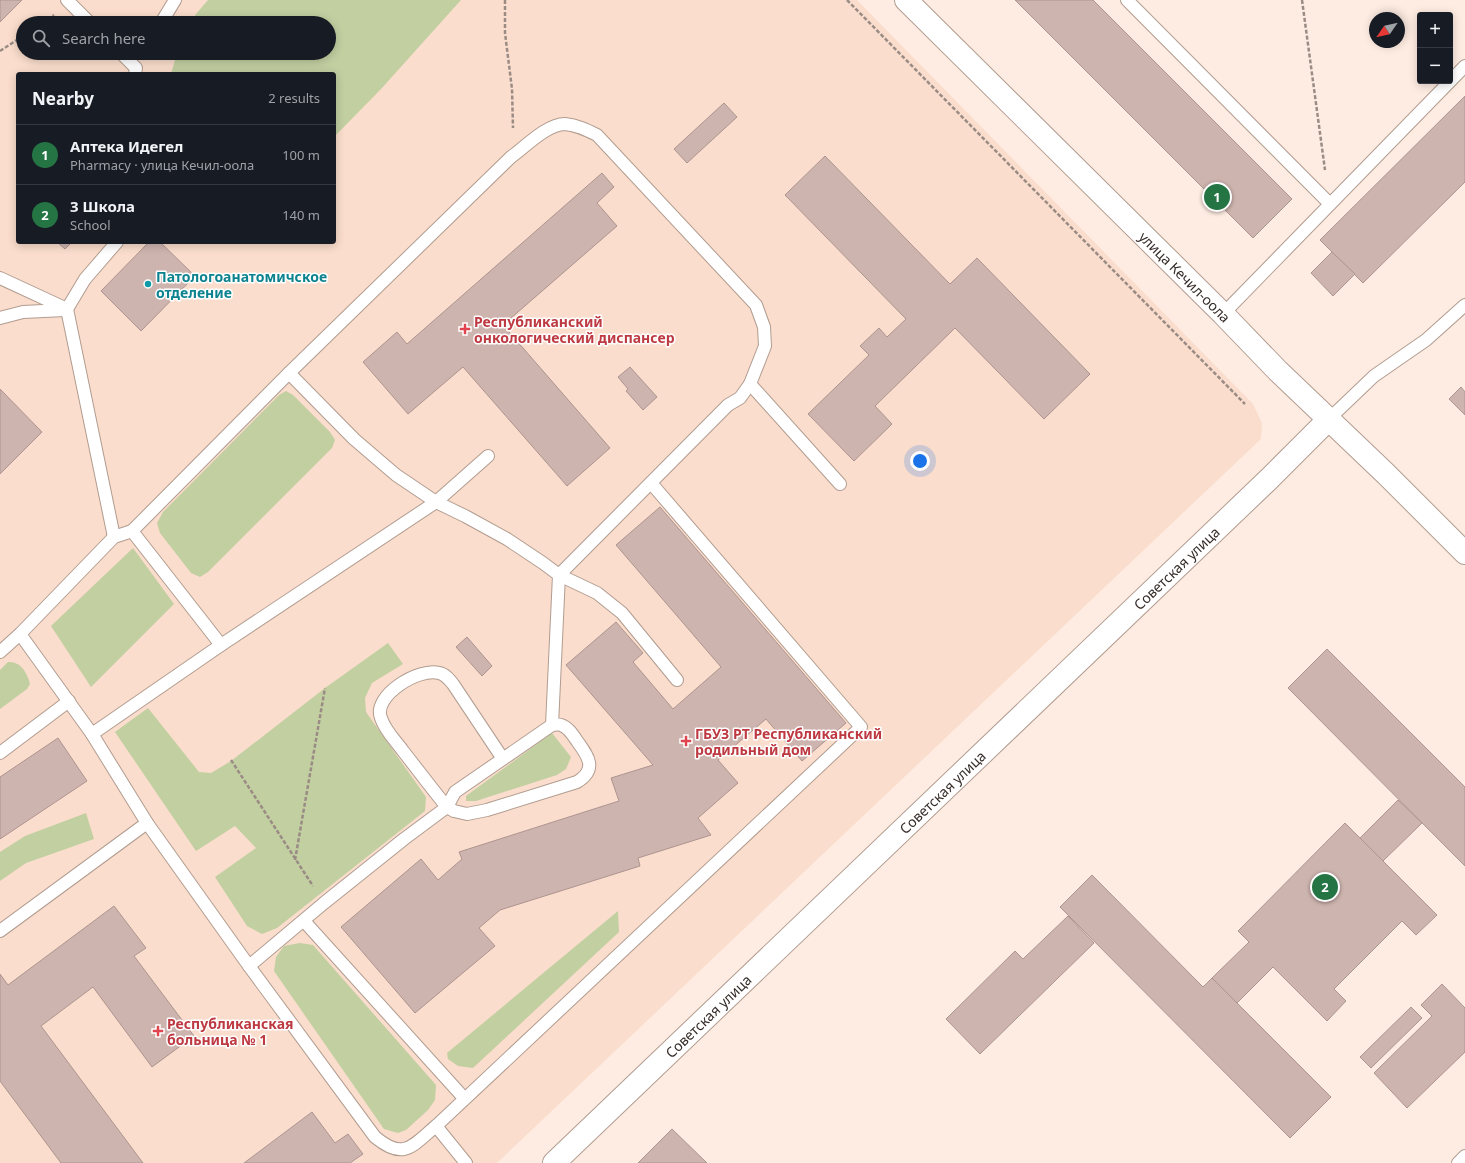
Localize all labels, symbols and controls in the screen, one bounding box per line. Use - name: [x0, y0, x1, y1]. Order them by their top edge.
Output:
- north arrow: [1369, 12, 1405, 48]
- map controls: [1417, 12, 1453, 84]
- button: +: [1417, 12, 1453, 48]
- search box: [16, 16, 336, 60]
- icon: search: [30, 27, 52, 49]
- text: Search here: [62, 28, 145, 48]
- button: −: [1417, 48, 1453, 84]
- text: Nearby: [32, 87, 94, 110]
- text: 2 results: [268, 89, 320, 107]
- text: Аптека Идегел: [70, 136, 183, 156]
- text: 1: [41, 146, 49, 164]
- text: 100 m: [282, 146, 320, 164]
- text: Pharmacy · улица Кечил-оола: [70, 156, 254, 174]
- pin: 1: [1204, 182, 1230, 212]
- text: 3 Школа: [70, 196, 135, 216]
- text: 2: [41, 206, 49, 224]
- text: 140 m: [282, 206, 320, 224]
- text: School: [70, 216, 111, 234]
- street label: улица Кечил-оола: [1135, 227, 1235, 326]
- place label: Патологоанатомичское отделение: [156, 267, 327, 302]
- marker: Патологоанатомичское отделение: [143, 279, 153, 289]
- place label: Республиканский онкологический диспансер: [474, 312, 675, 347]
- marker: Республиканский онкологический диспансер: [459, 323, 471, 335]
- your location: [910, 451, 930, 471]
- street label: Советская улица: [1129, 522, 1223, 614]
- place label: ГБУЗ РТ Республиканский родильный дом: [695, 724, 882, 759]
- marker: ГБУЗ РТ Республиканский родильный дом: [680, 735, 692, 747]
- street label: Советская улица: [895, 746, 989, 838]
- pin: 2: [1312, 872, 1338, 902]
- street label: Советская улица: [661, 970, 755, 1061]
- place label: Республиканская больница № 1: [167, 1014, 293, 1049]
- marker: Республиканская больница № 1: [152, 1025, 164, 1037]

